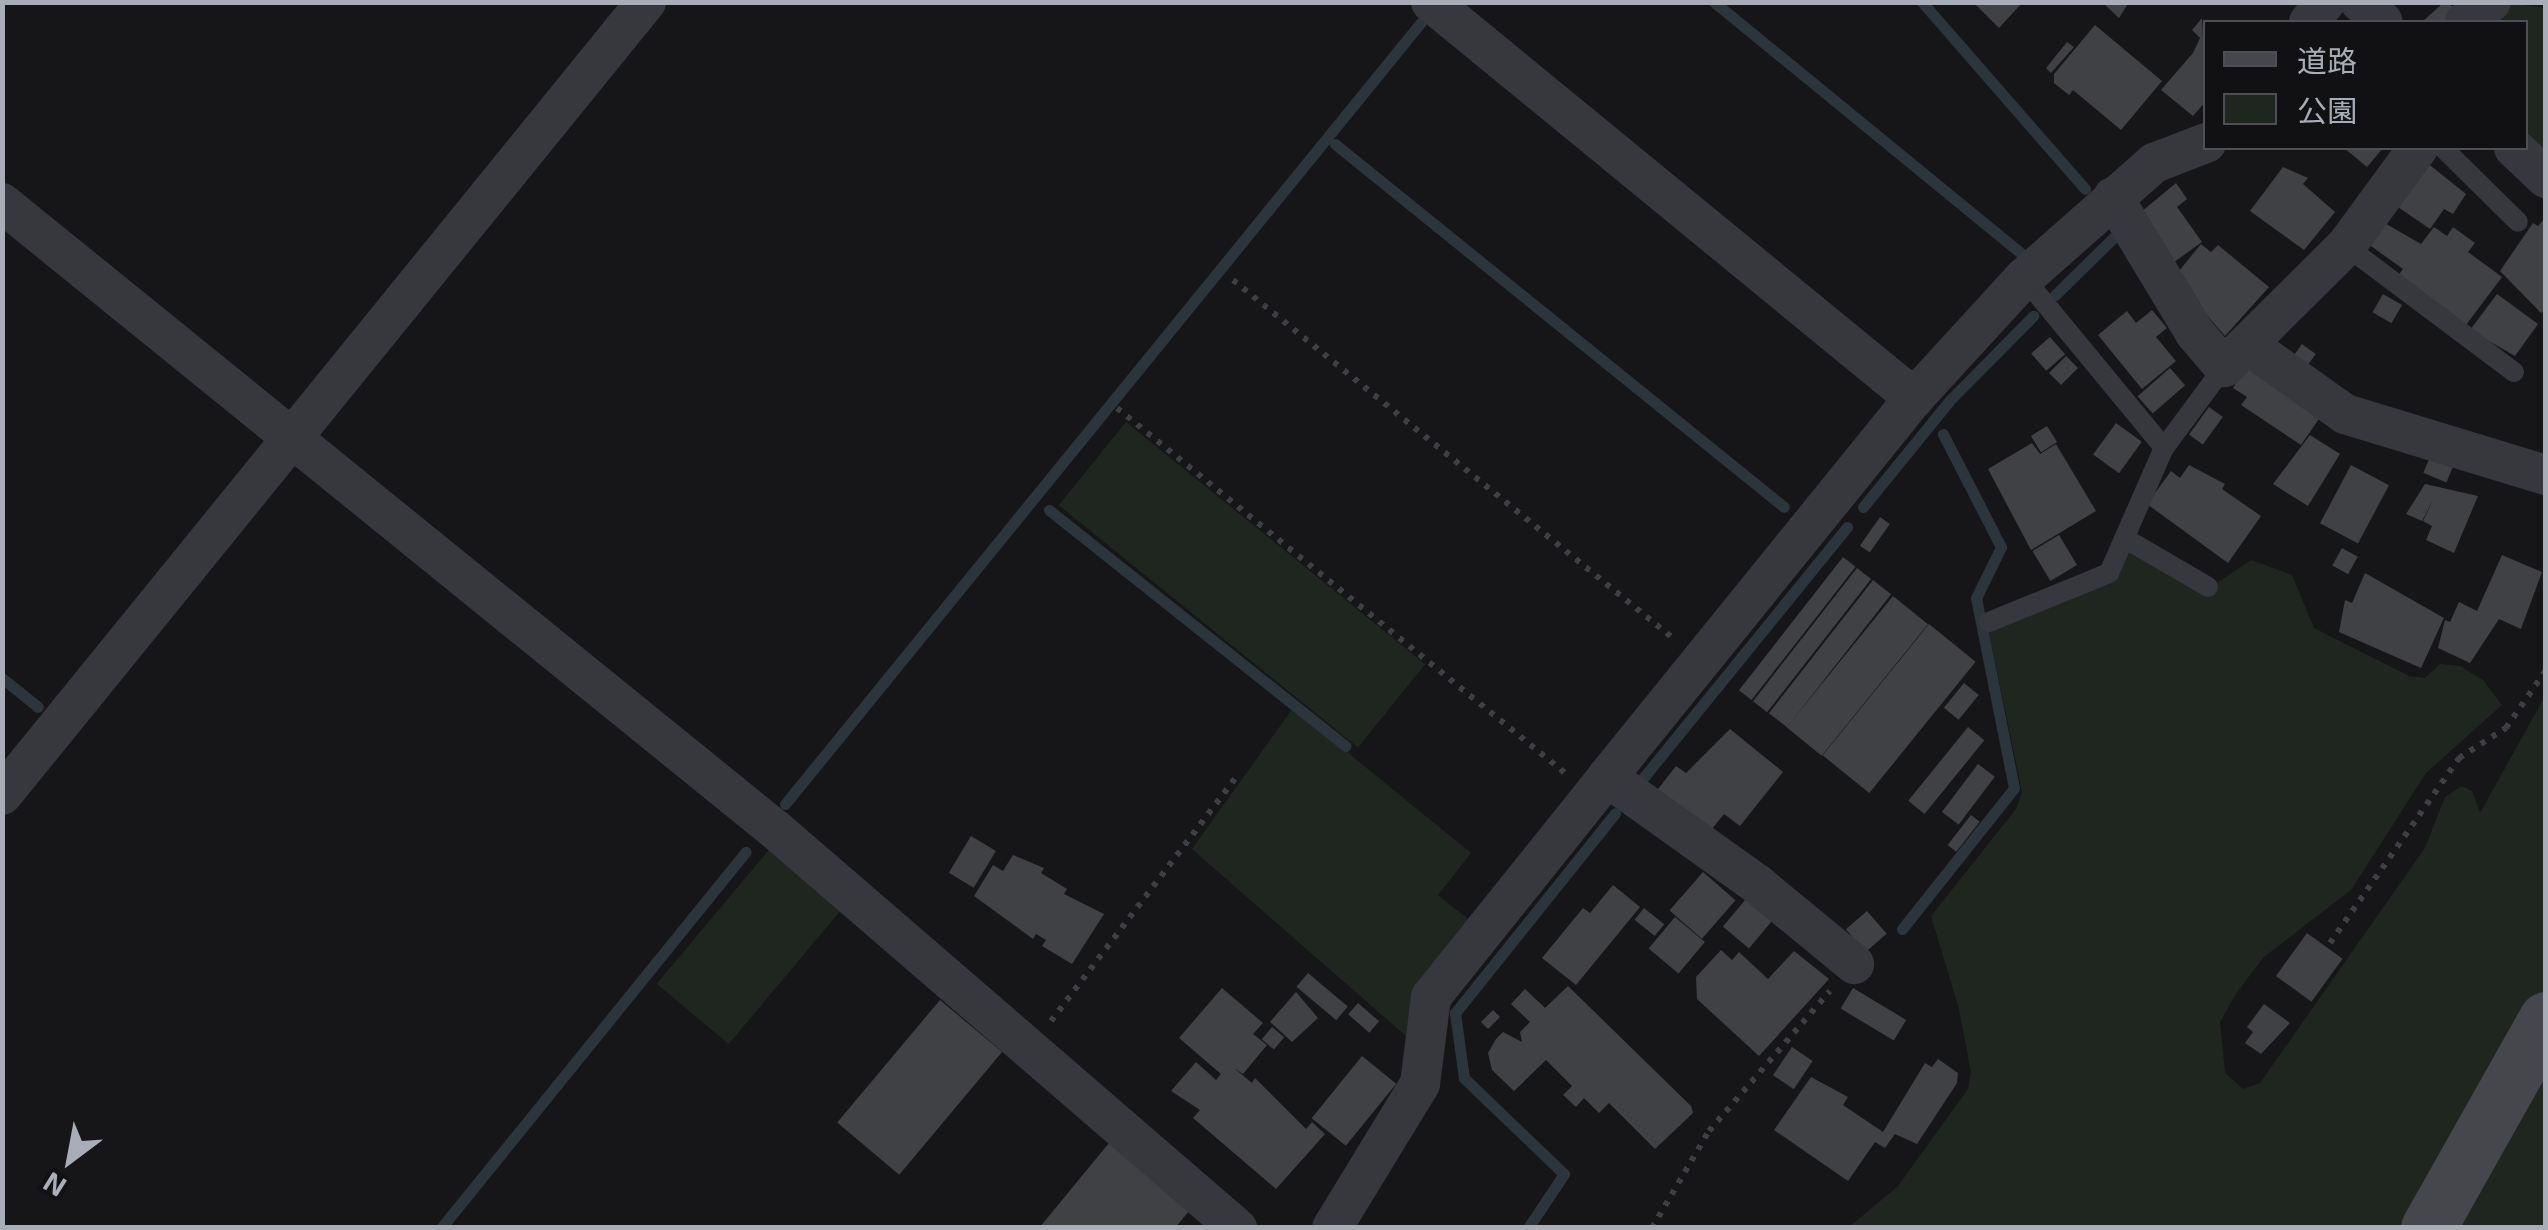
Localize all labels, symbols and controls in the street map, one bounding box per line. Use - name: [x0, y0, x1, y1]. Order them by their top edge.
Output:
- legend: [2203, 20, 2528, 150]
- text: 道路: [2297, 42, 2357, 78]
- text: 公園: [2297, 92, 2357, 128]
- north arrow: [20, 1110, 120, 1210]
- text: N: [37, 1166, 72, 1205]

